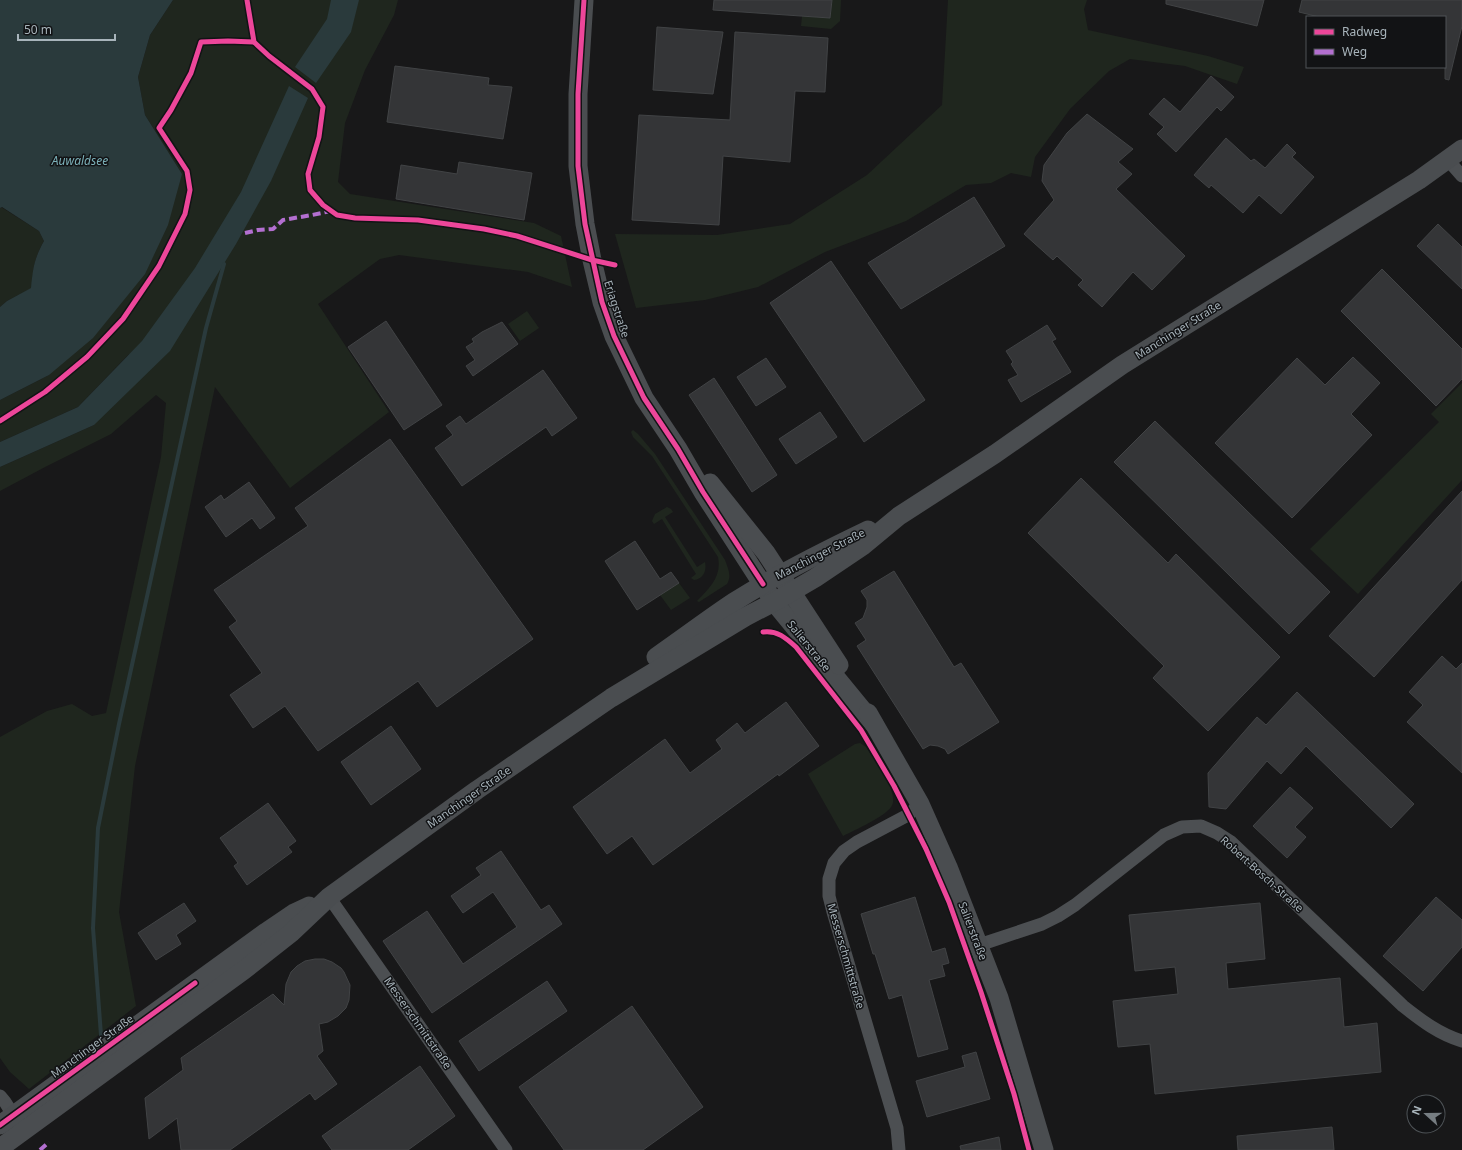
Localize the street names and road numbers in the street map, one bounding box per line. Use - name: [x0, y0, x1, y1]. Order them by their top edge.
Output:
- street label: Eriagstraße: [601, 278, 634, 339]
- street label: Manchinger Straße: [1132, 297, 1224, 362]
- street label: Manchinger Straße: [772, 524, 867, 583]
- street label: Salierstraße: [784, 617, 835, 674]
- street label: Manchinger Straße: [424, 762, 513, 831]
- street label: Robert-Bosch-Straße: [1218, 832, 1307, 915]
- street label: Salierstraße: [955, 899, 991, 962]
- street label: Messerschmittstraße: [824, 902, 869, 1010]
- street label: Messerschmittstraße: [381, 974, 456, 1072]
- street label: Manchinger Straße: [47, 1011, 136, 1081]

